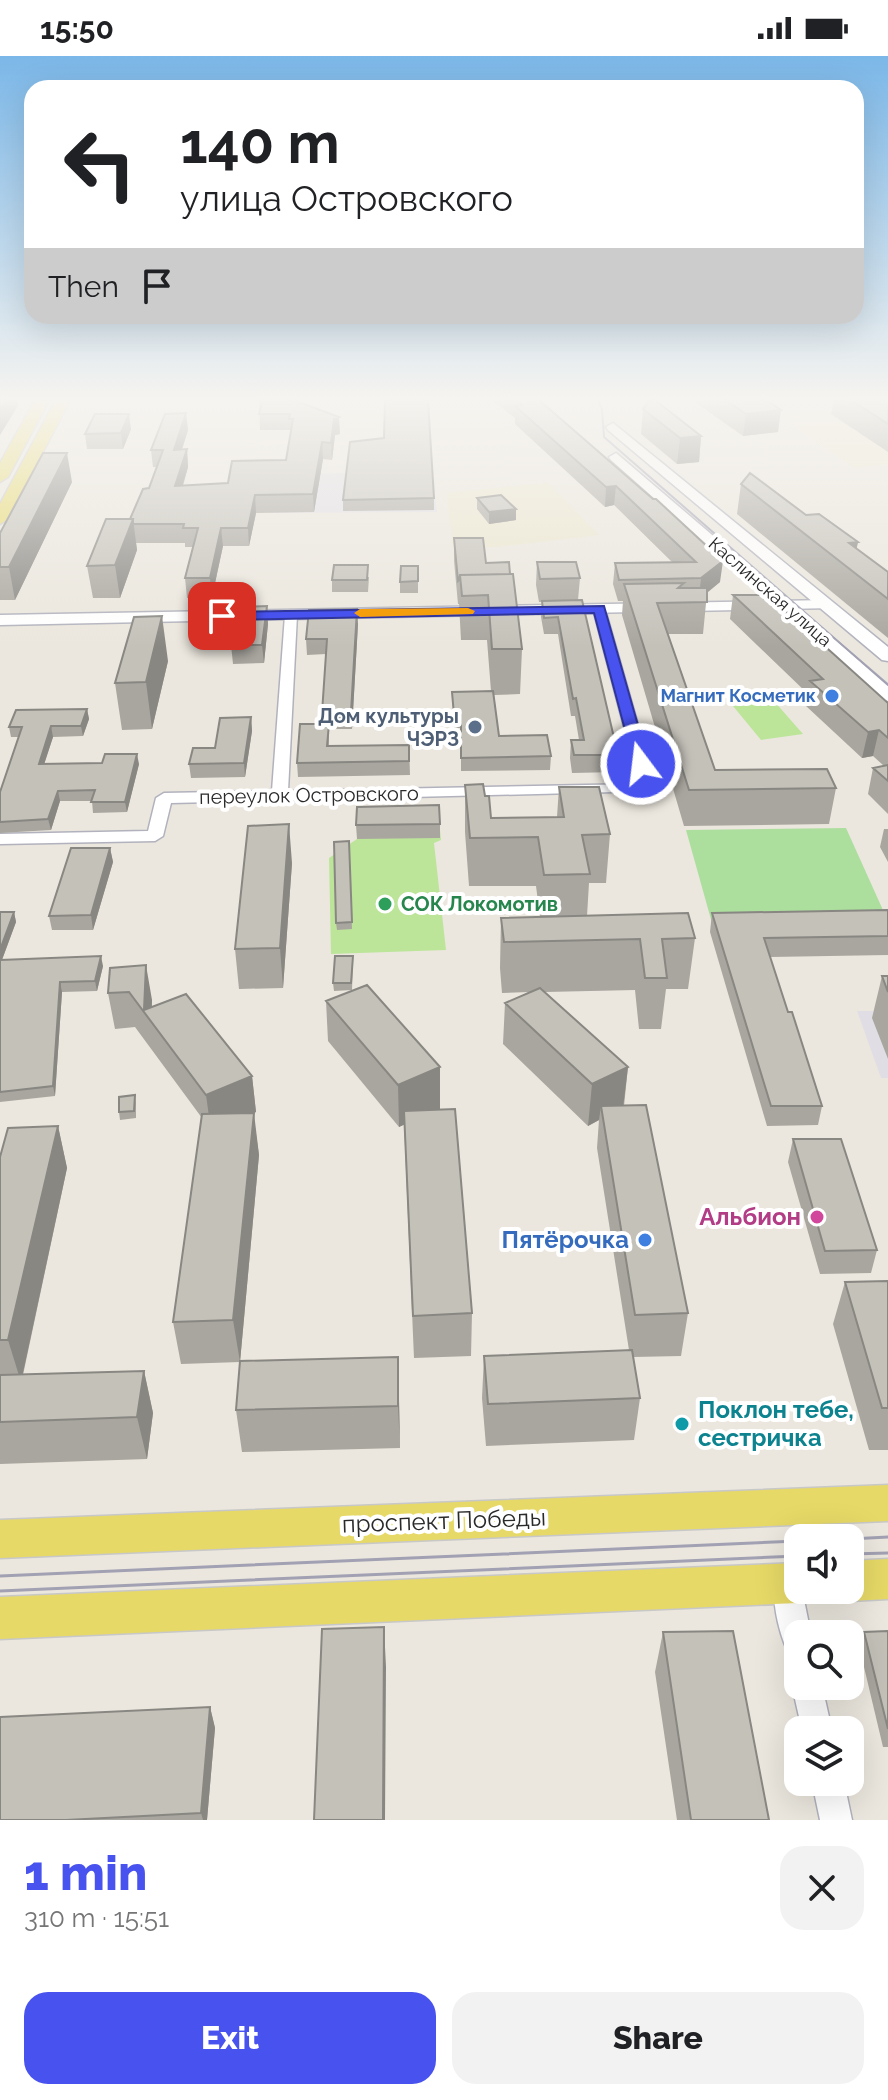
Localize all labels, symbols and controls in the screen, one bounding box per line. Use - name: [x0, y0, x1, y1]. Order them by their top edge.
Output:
- text: 15:50: [40, 11, 114, 46]
- text: 140 m: [180, 110, 340, 176]
- icon: left: [48, 112, 152, 216]
- text: улица Островского: [180, 177, 513, 219]
- icon: arrive: [135, 264, 179, 308]
- text: Then: [48, 269, 119, 304]
- street label: Каслинская улица: [705, 533, 836, 651]
- pin: [188, 582, 256, 650]
- icon: arrive: [200, 594, 244, 638]
- place label: Магнит Косметик: [660, 685, 816, 706]
- marker: Магнит Косметик: [823, 687, 841, 705]
- place label: Дом культуры ЧЭРЗ: [318, 704, 459, 751]
- marker: Дом культуры ЧЭРЗ: [466, 718, 484, 736]
- position arrow: [599, 722, 683, 806]
- street label: переулок Островского: [199, 781, 419, 809]
- place label: СОК Локомотив: [401, 892, 558, 916]
- marker: СОК Локомотив: [376, 895, 394, 913]
- place label: Альбион: [699, 1202, 801, 1231]
- marker: Альбион: [808, 1208, 826, 1226]
- place label: Пятёрочка: [502, 1225, 629, 1254]
- marker: Пятёрочка: [636, 1231, 654, 1249]
- place label: Поклон тебе, сестричка: [698, 1395, 854, 1452]
- marker: Поклон тебе, сестричка: [673, 1415, 691, 1433]
- street label: проспект Победы: [342, 1502, 546, 1539]
- map controls: [784, 1524, 864, 1796]
- button: sound: [784, 1524, 864, 1604]
- button: search: [784, 1620, 864, 1700]
- button: layers: [784, 1716, 864, 1796]
- text: 1 min: [24, 1845, 147, 1901]
- button: close: [780, 1846, 864, 1930]
- text: 310 m · 15:51: [24, 1903, 169, 1933]
- button: Exit: [24, 1992, 436, 2084]
- button: Share: [452, 1992, 864, 2084]

